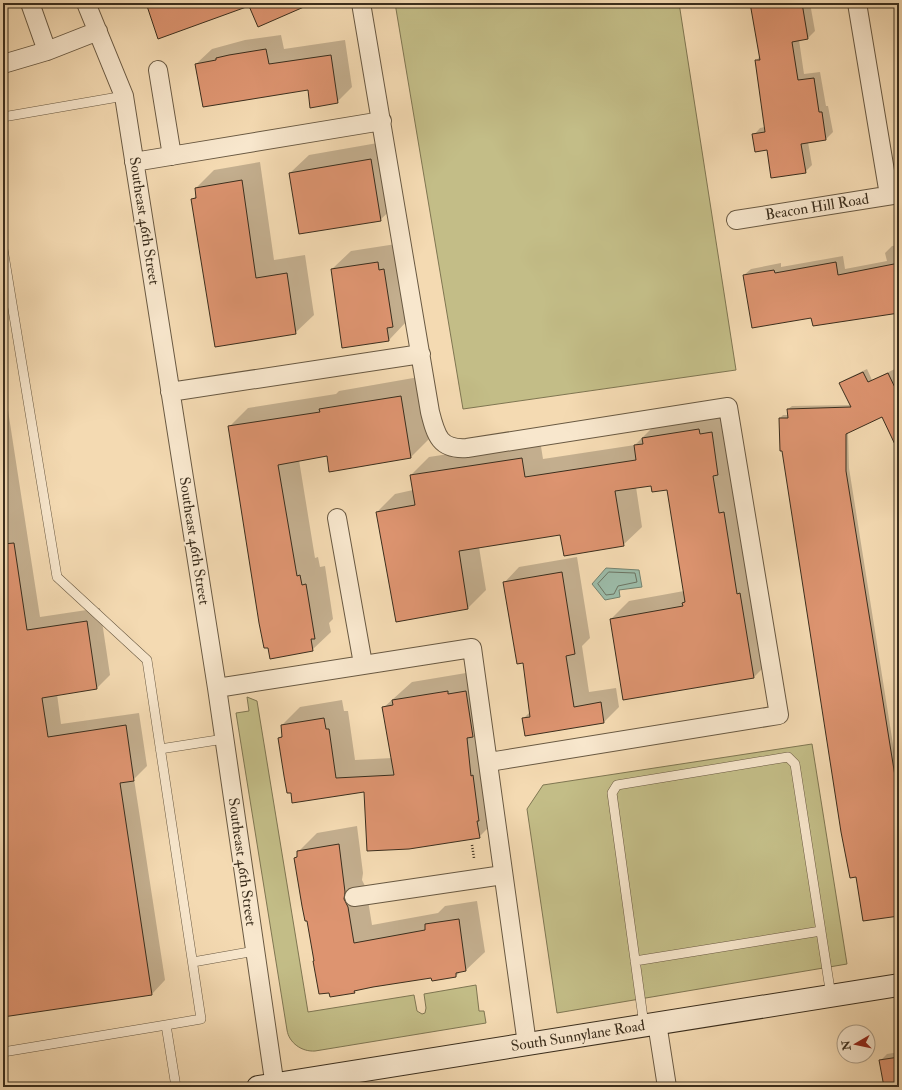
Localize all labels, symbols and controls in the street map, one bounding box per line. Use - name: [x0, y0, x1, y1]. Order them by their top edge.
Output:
- street label: Southeast 46th Street: [125, 156, 164, 286]
- street label: Beacon Hill Road: [764, 189, 871, 225]
- street label: Southeast 46th Street: [175, 476, 214, 606]
- street label: Southeast 46th Street: [224, 797, 260, 927]
- street label: South Sunnylane Road: [510, 1016, 647, 1056]
- north arrow: [836, 1024, 876, 1064]
- text: N: [839, 1038, 854, 1052]

